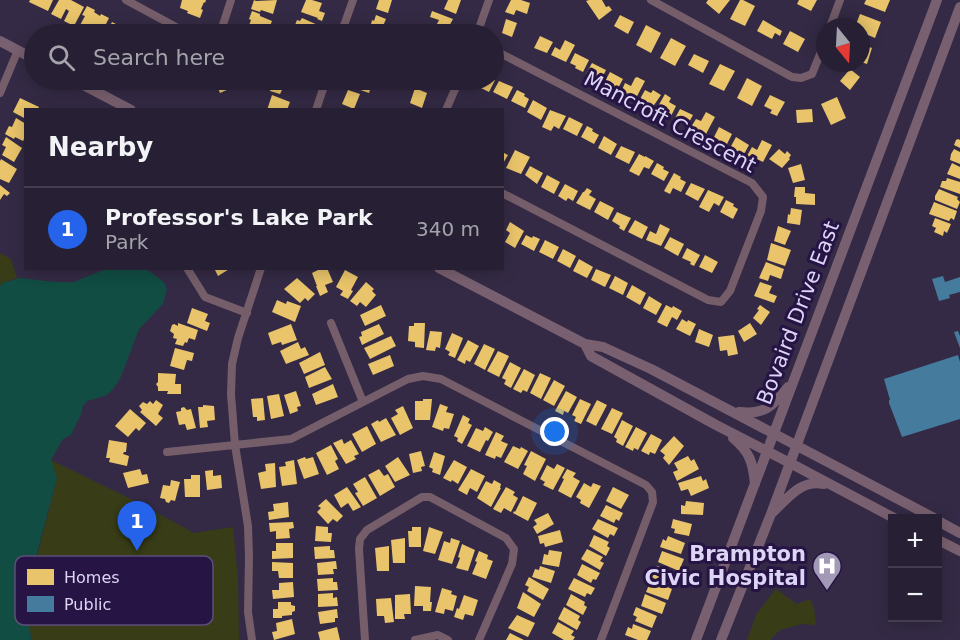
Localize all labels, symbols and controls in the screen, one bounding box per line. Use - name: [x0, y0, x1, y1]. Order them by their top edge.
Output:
- north arrow: [816, 18, 870, 72]
- search box: [24, 24, 504, 90]
- icon: search: [45, 41, 78, 74]
- text: Search here: [93, 45, 225, 70]
- street label: Mancroft Crescent: [580, 66, 760, 178]
- text: Nearby: [48, 132, 153, 162]
- text: Professor's Lake Park: [105, 205, 373, 230]
- text: 1: [61, 217, 74, 241]
- text: 340 m: [416, 217, 480, 241]
- street label: Bovaird Drive East: [752, 218, 844, 408]
- text: Park: [105, 230, 148, 254]
- your location: [540, 417, 569, 446]
- pin: 1: [118, 502, 156, 551]
- map controls: [888, 514, 942, 622]
- button: +: [888, 514, 942, 568]
- place label: Brampton Civic Hospital: [645, 542, 806, 590]
- hospital icon: Brampton Civic Hospital: [811, 550, 843, 592]
- legend: [15, 556, 213, 625]
- text: Homes: [64, 568, 120, 587]
- button: −: [888, 568, 942, 622]
- text: Public: [64, 595, 111, 614]

